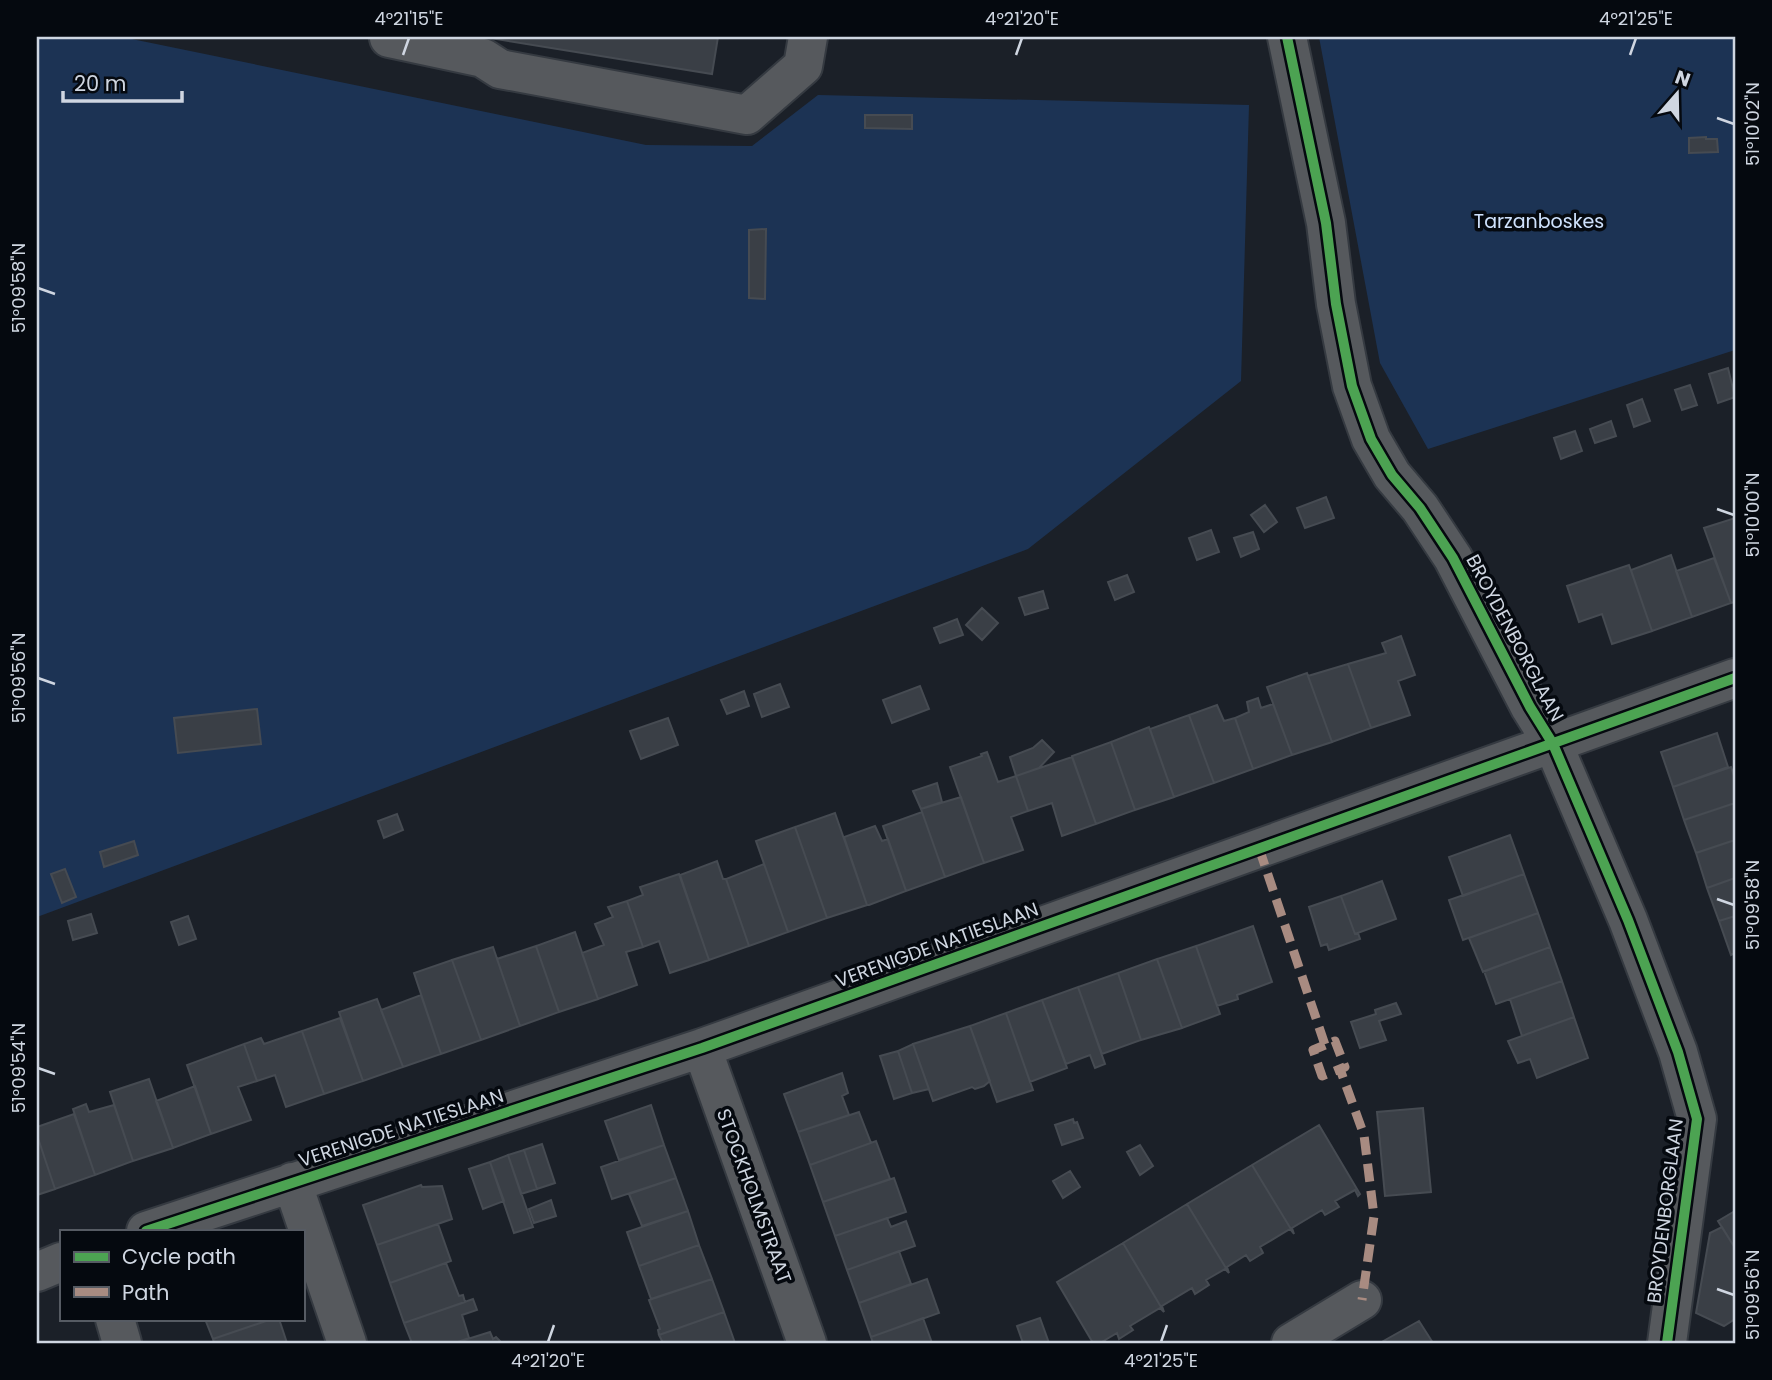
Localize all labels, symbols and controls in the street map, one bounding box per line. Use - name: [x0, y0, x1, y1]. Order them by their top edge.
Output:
- text: 4°21'15"E: [374, 6, 444, 31]
- text: 4°21'20"E: [985, 6, 1059, 31]
- text: 4°21'25"E: [1599, 6, 1673, 31]
- scale bar: [63, 60, 182, 104]
- north arrow: [1642, 60, 1712, 130]
- text: N: [1671, 63, 1694, 94]
- text: 20 m: [74, 69, 127, 98]
- text: 51°10'02"N: [1740, 82, 1765, 166]
- park label: Tarzanboskes: [1474, 208, 1604, 235]
- text: 51°09'58"N: [6, 243, 31, 333]
- text: 51°10'00"N: [1740, 473, 1765, 557]
- street label: BROYDENBORGLAAN: [1459, 550, 1571, 726]
- text: 51°09'56"N: [6, 633, 31, 723]
- text: 51°09'58"N: [1740, 860, 1765, 950]
- street label: VERENIGDE NATIESLAAN: [832, 896, 1042, 994]
- text: 51°09'54"N: [6, 1023, 31, 1113]
- street label: VERENIGDE NATIESLAAN: [295, 1082, 507, 1174]
- street label: STOCKHOLMSTRAAT: [710, 1105, 798, 1287]
- street label: BROYDENBORGLAAN: [1640, 1117, 1690, 1305]
- legend: [60, 1230, 304, 1320]
- text: Cycle path: [122, 1242, 236, 1271]
- text: 51°09'56"N: [1740, 1250, 1765, 1340]
- text: Path: [122, 1278, 169, 1307]
- text: 4°21'20"E: [511, 1348, 585, 1373]
- text: 4°21'25"E: [1124, 1348, 1198, 1373]

